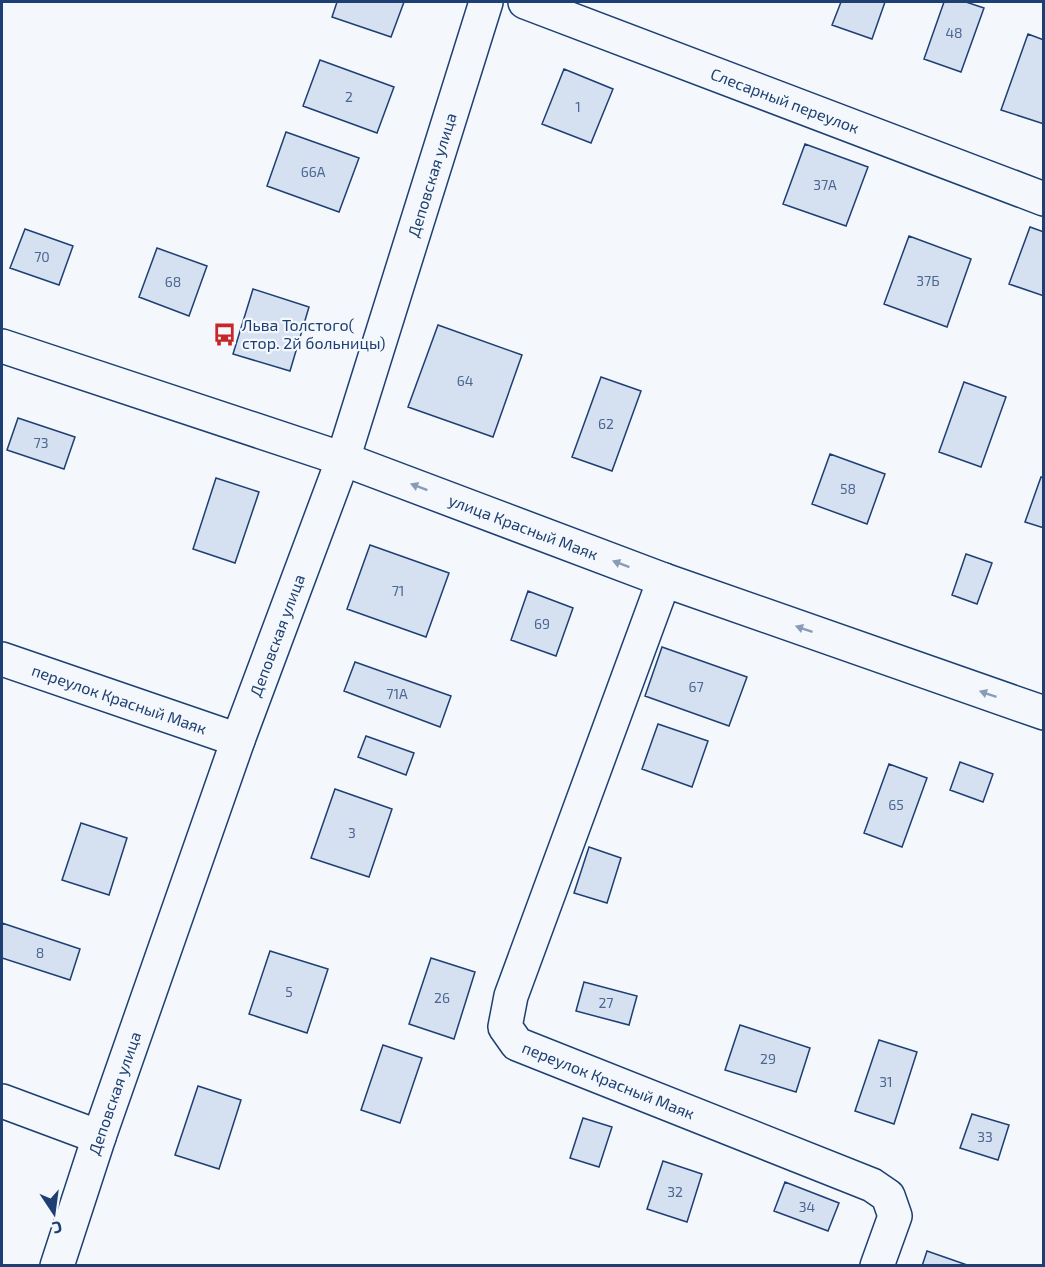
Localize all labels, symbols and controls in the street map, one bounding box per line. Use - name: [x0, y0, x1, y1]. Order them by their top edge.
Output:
- house number: 48: [945, 24, 963, 41]
- street label: Слесарный переулок: [708, 63, 862, 137]
- house number: 2: [345, 88, 353, 105]
- house number: 1: [575, 98, 581, 115]
- street label: Деповская улица: [403, 110, 460, 239]
- house number: 66А: [301, 163, 326, 180]
- house number: 37А: [813, 176, 837, 193]
- house number: 70: [34, 248, 50, 265]
- house number: 37Б: [916, 272, 940, 289]
- house number: 68: [165, 273, 181, 290]
- place label: Льва Толстого( стор. 2й больницы): [242, 315, 385, 352]
- bus stop icon: Льва Толстого( стор. 2й больницы): [211, 321, 237, 347]
- house number: 64: [457, 372, 473, 389]
- house number: 62: [598, 415, 614, 432]
- house number: 73: [34, 434, 48, 451]
- house number: 58: [840, 480, 856, 497]
- one-way arrow: [409, 482, 427, 492]
- street label: улица Красный Маяк: [446, 490, 601, 563]
- one-way arrow: [611, 558, 629, 568]
- street label: Деповская улица: [245, 571, 308, 699]
- house number: 71: [392, 582, 404, 599]
- house number: 69: [534, 615, 550, 632]
- one-way arrow: [795, 624, 813, 634]
- street label: переулок Красный Маяк: [29, 660, 210, 738]
- house number: 67: [688, 678, 704, 695]
- house number: 71А: [386, 685, 408, 702]
- one-way arrow: [979, 688, 997, 698]
- house number: 65: [888, 796, 904, 813]
- house number: 3: [348, 824, 356, 841]
- house number: 8: [36, 944, 44, 961]
- house number: 5: [285, 983, 293, 1000]
- house number: 26: [434, 989, 450, 1006]
- house number: 27: [598, 994, 614, 1011]
- street label: Деповская улица: [84, 1029, 144, 1157]
- street label: переулок Красный Маяк: [520, 1037, 698, 1123]
- house number: 29: [760, 1050, 776, 1067]
- house number: 31: [879, 1073, 893, 1090]
- house number: 33: [977, 1128, 993, 1145]
- north arrow: [24, 1183, 84, 1243]
- house number: 32: [667, 1183, 683, 1200]
- house number: 34: [799, 1198, 815, 1215]
- text: С: [51, 1218, 64, 1238]

